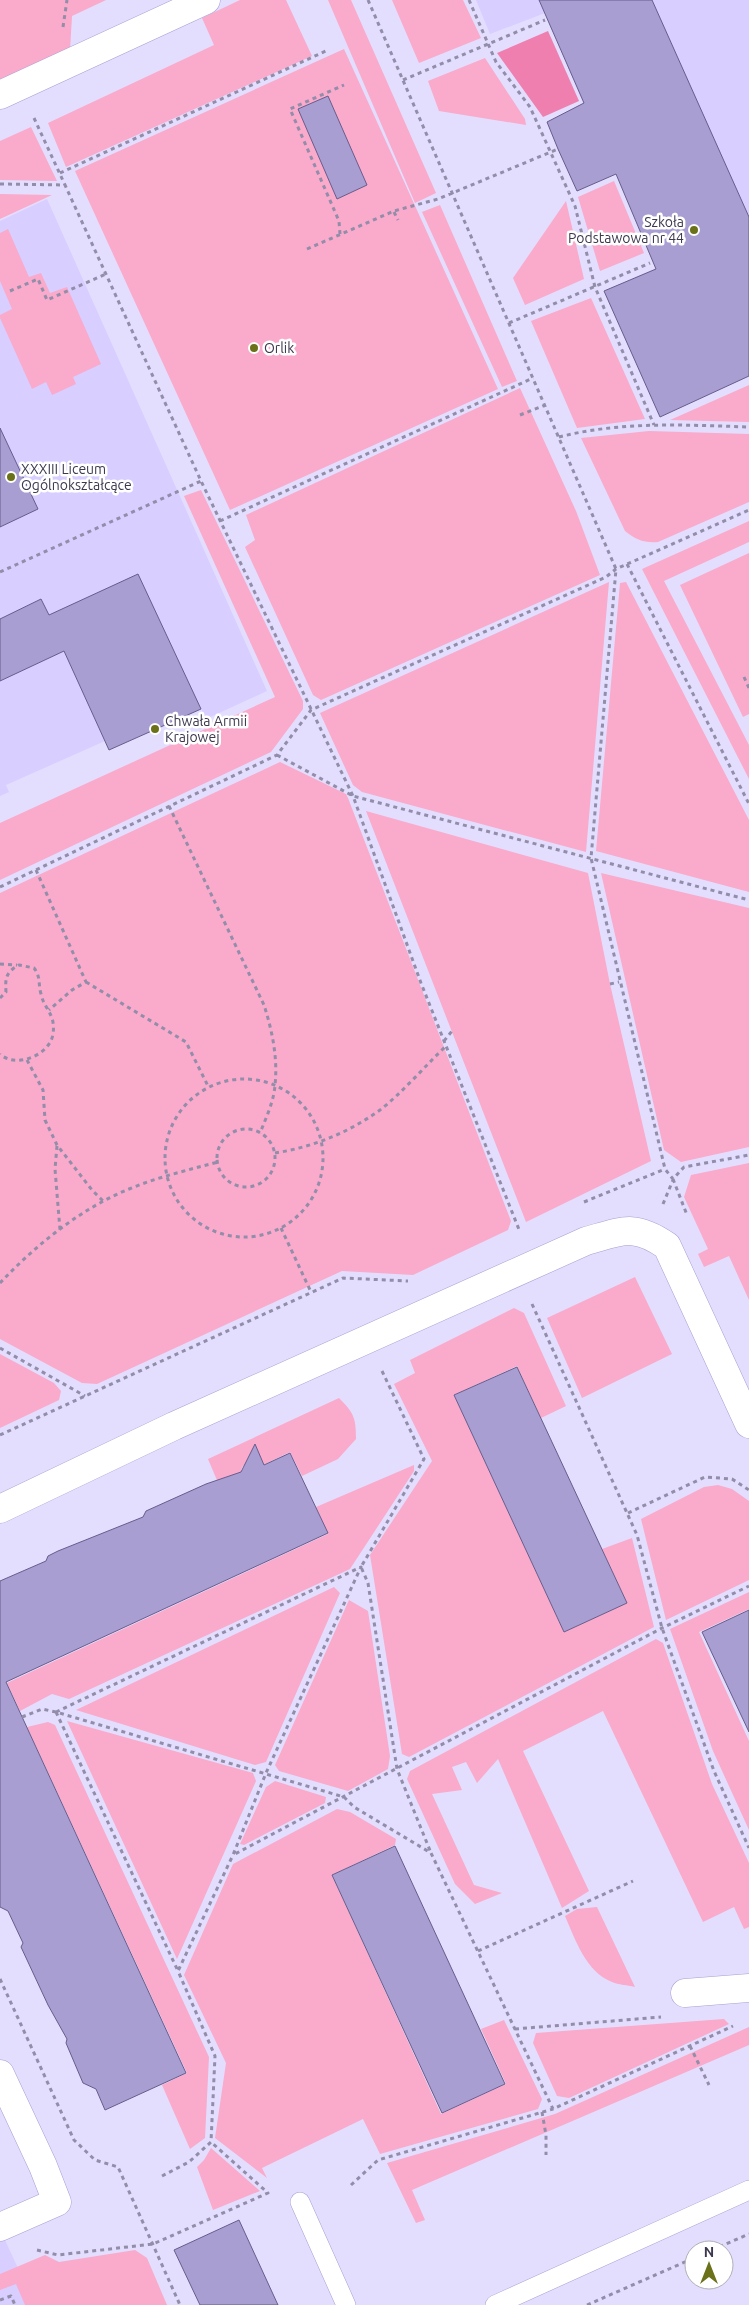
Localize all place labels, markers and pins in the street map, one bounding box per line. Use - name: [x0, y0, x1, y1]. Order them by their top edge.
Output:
- place label: Szkoła Podstawowa nr 44: [568, 214, 684, 246]
- marker: Szkoła Podstawowa nr 44: [688, 224, 700, 236]
- place label: Orlik: [264, 340, 294, 356]
- marker: Orlik: [248, 342, 260, 354]
- place label: XXXIII Liceum Ogólnokształcące: [21, 461, 132, 493]
- marker: XXXIII Liceum Ogólnokształcące: [5, 471, 17, 483]
- place label: Chwała Armii Krajowej: [165, 713, 247, 745]
- marker: Chwała Armii Krajowej: [149, 723, 161, 735]

